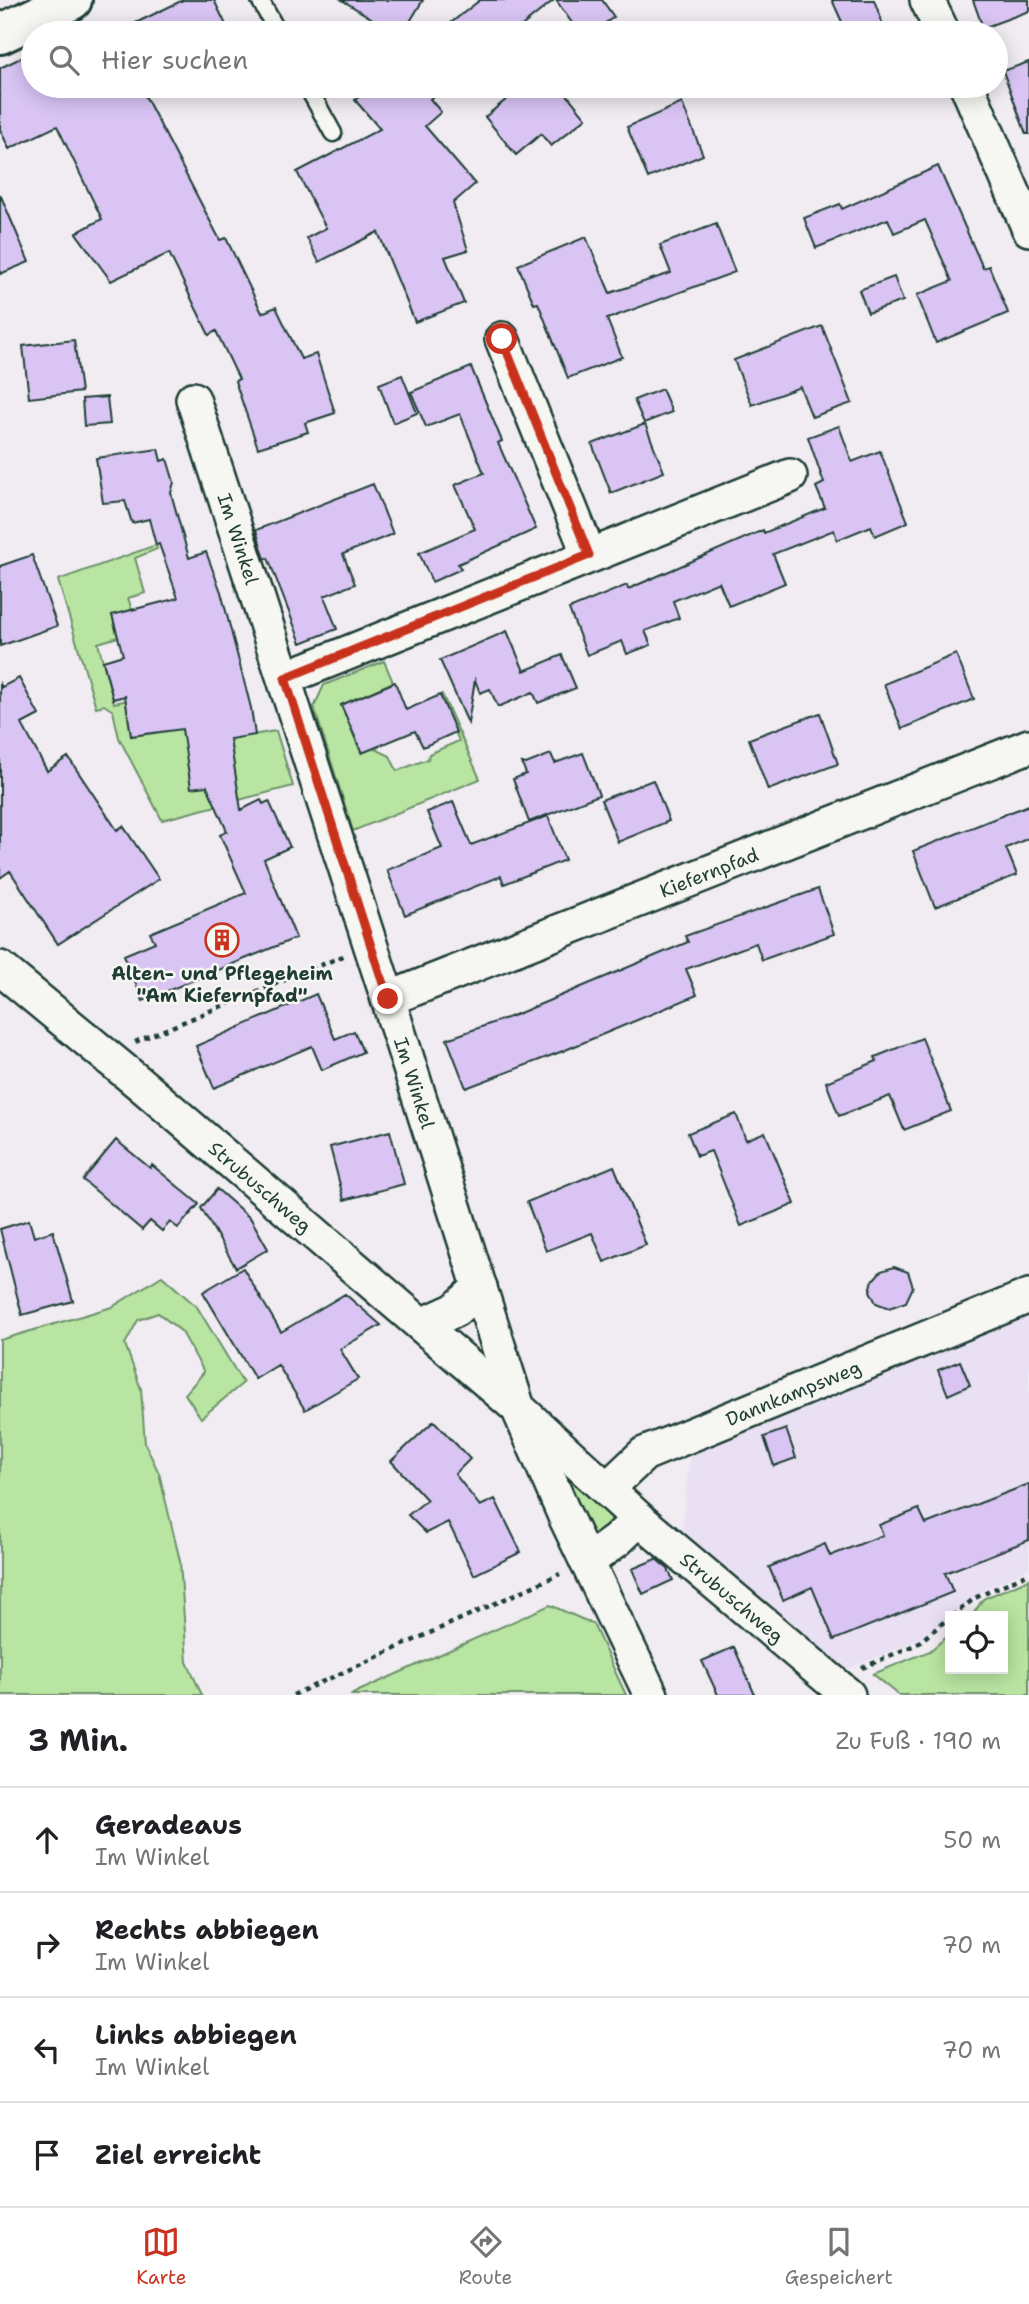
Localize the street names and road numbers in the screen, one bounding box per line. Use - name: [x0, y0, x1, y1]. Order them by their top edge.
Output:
- street label: Im Winkel: [211, 490, 265, 588]
- street label: Kiefernpfad: [656, 842, 762, 904]
- street label: Im Winkel: [388, 1034, 441, 1132]
- street label: Strubuschweg: [203, 1136, 317, 1238]
- street label: Dannkampsweg: [722, 1354, 864, 1432]
- street label: Strubuschweg: [675, 1547, 789, 1649]

